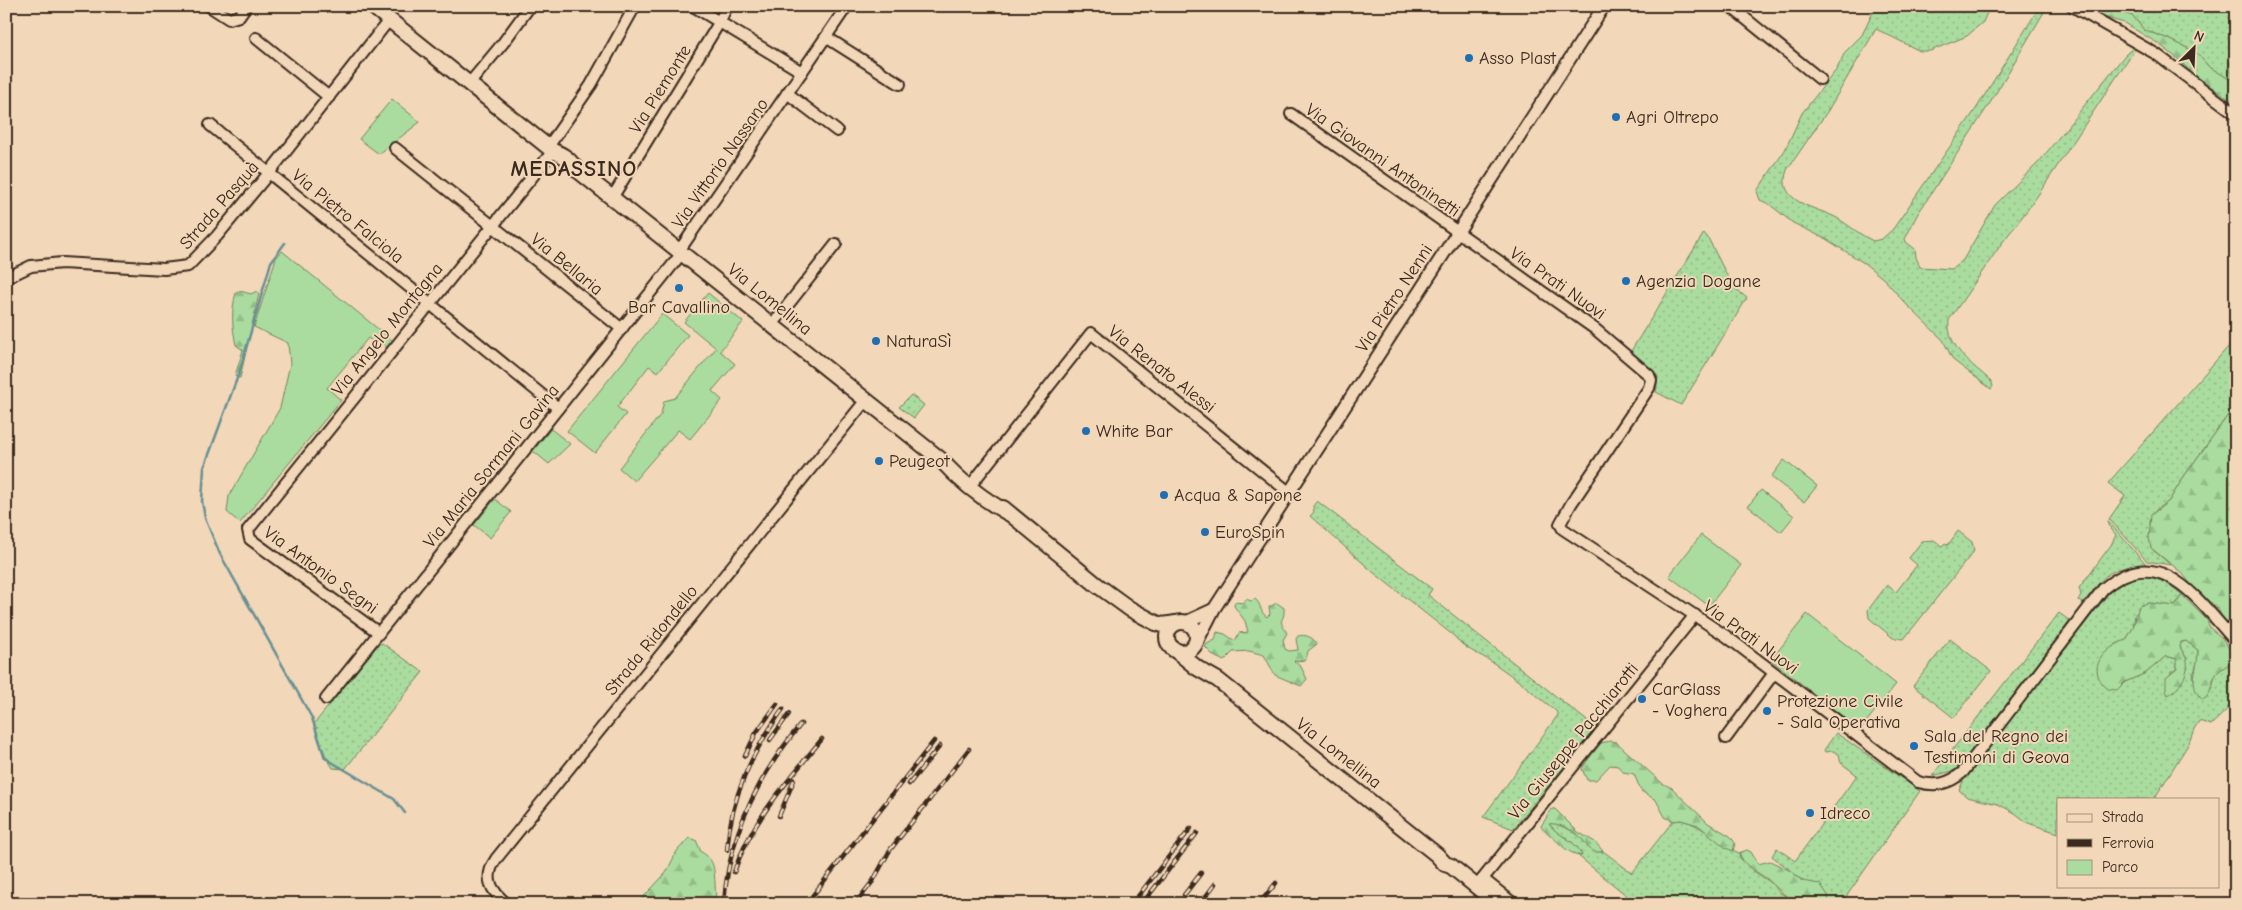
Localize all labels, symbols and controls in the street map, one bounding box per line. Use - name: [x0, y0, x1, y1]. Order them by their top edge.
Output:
- north arrow: [2170, 22, 2220, 72]
- text: N: [2191, 27, 2207, 46]
- street label: Via Piemonte: [625, 41, 696, 137]
- place label: Asso Plast: [1479, 48, 1557, 69]
- marker: Asso Plast: [1463, 52, 1475, 64]
- street label: Via Vittorio Nassano: [668, 94, 773, 232]
- street label: Via Giovanni Antoninetti: [1301, 99, 1464, 222]
- place label: Agri Oltrepo: [1626, 107, 1719, 128]
- marker: Agri Oltrepo: [1610, 111, 1622, 123]
- district label: MEDASSINO: [511, 156, 637, 182]
- street label: Strada Pasquà: [175, 157, 263, 254]
- street label: Via Pietro Falciola: [288, 165, 408, 268]
- street label: Via Bellaria: [526, 229, 607, 300]
- street label: Via Pietro Nenni: [1352, 240, 1437, 356]
- street label: Via Prati Nuovi: [1506, 243, 1610, 324]
- street label: Via Angelo Montagna: [327, 259, 447, 400]
- street label: Via Lomellina: [723, 259, 816, 340]
- place label: Agenzia Dogane: [1636, 271, 1761, 292]
- marker: Agenzia Dogane: [1620, 275, 1632, 287]
- marker: Bar Cavallino: [673, 282, 685, 294]
- place label: Bar Cavallino: [628, 297, 730, 318]
- street label: Via Renato Alessi: [1104, 321, 1220, 418]
- place label: NaturaSì: [886, 331, 952, 352]
- marker: NaturaSì: [870, 335, 882, 347]
- street label: Via Maria Sormani Gavina: [419, 381, 564, 552]
- place label: White Bar: [1096, 421, 1173, 442]
- marker: White Bar: [1080, 425, 1092, 437]
- place label: Peugeot: [889, 451, 950, 472]
- marker: Peugeot: [873, 455, 885, 467]
- place label: Acqua & Sapone: [1174, 485, 1302, 506]
- marker: Acqua & Sapone: [1158, 489, 1170, 501]
- street label: Via Antonio Segni: [260, 522, 382, 619]
- place label: EuroSpin: [1215, 522, 1285, 543]
- marker: EuroSpin: [1199, 526, 1211, 538]
- street label: Strada Ridondello: [600, 581, 702, 700]
- street label: Via Prati Nuovi: [1699, 596, 1802, 679]
- street label: Via Giuseppe Pacchiarotti: [1504, 659, 1643, 824]
- place label: CarGlass - Voghera: [1652, 679, 1728, 721]
- place label: Protezione Civile - Sala Operativa: [1777, 691, 1903, 733]
- marker: CarGlass - Voghera: [1636, 693, 1648, 705]
- marker: Protezione Civile - Sala Operativa: [1761, 705, 1773, 717]
- street label: Via Lomellina: [1292, 714, 1385, 793]
- place label: Sala del Regno dei Testimoni di Geova: [1924, 726, 2069, 768]
- marker: Sala del Regno dei Testimoni di Geova: [1908, 740, 1920, 752]
- legend: [2057, 798, 2220, 888]
- place label: Idreco: [1820, 803, 1871, 824]
- marker: Idreco: [1804, 807, 1816, 819]
- text: Strada: [2102, 808, 2144, 826]
- text: Ferrovia: [2102, 834, 2154, 852]
- text: Parco: [2102, 858, 2138, 876]

